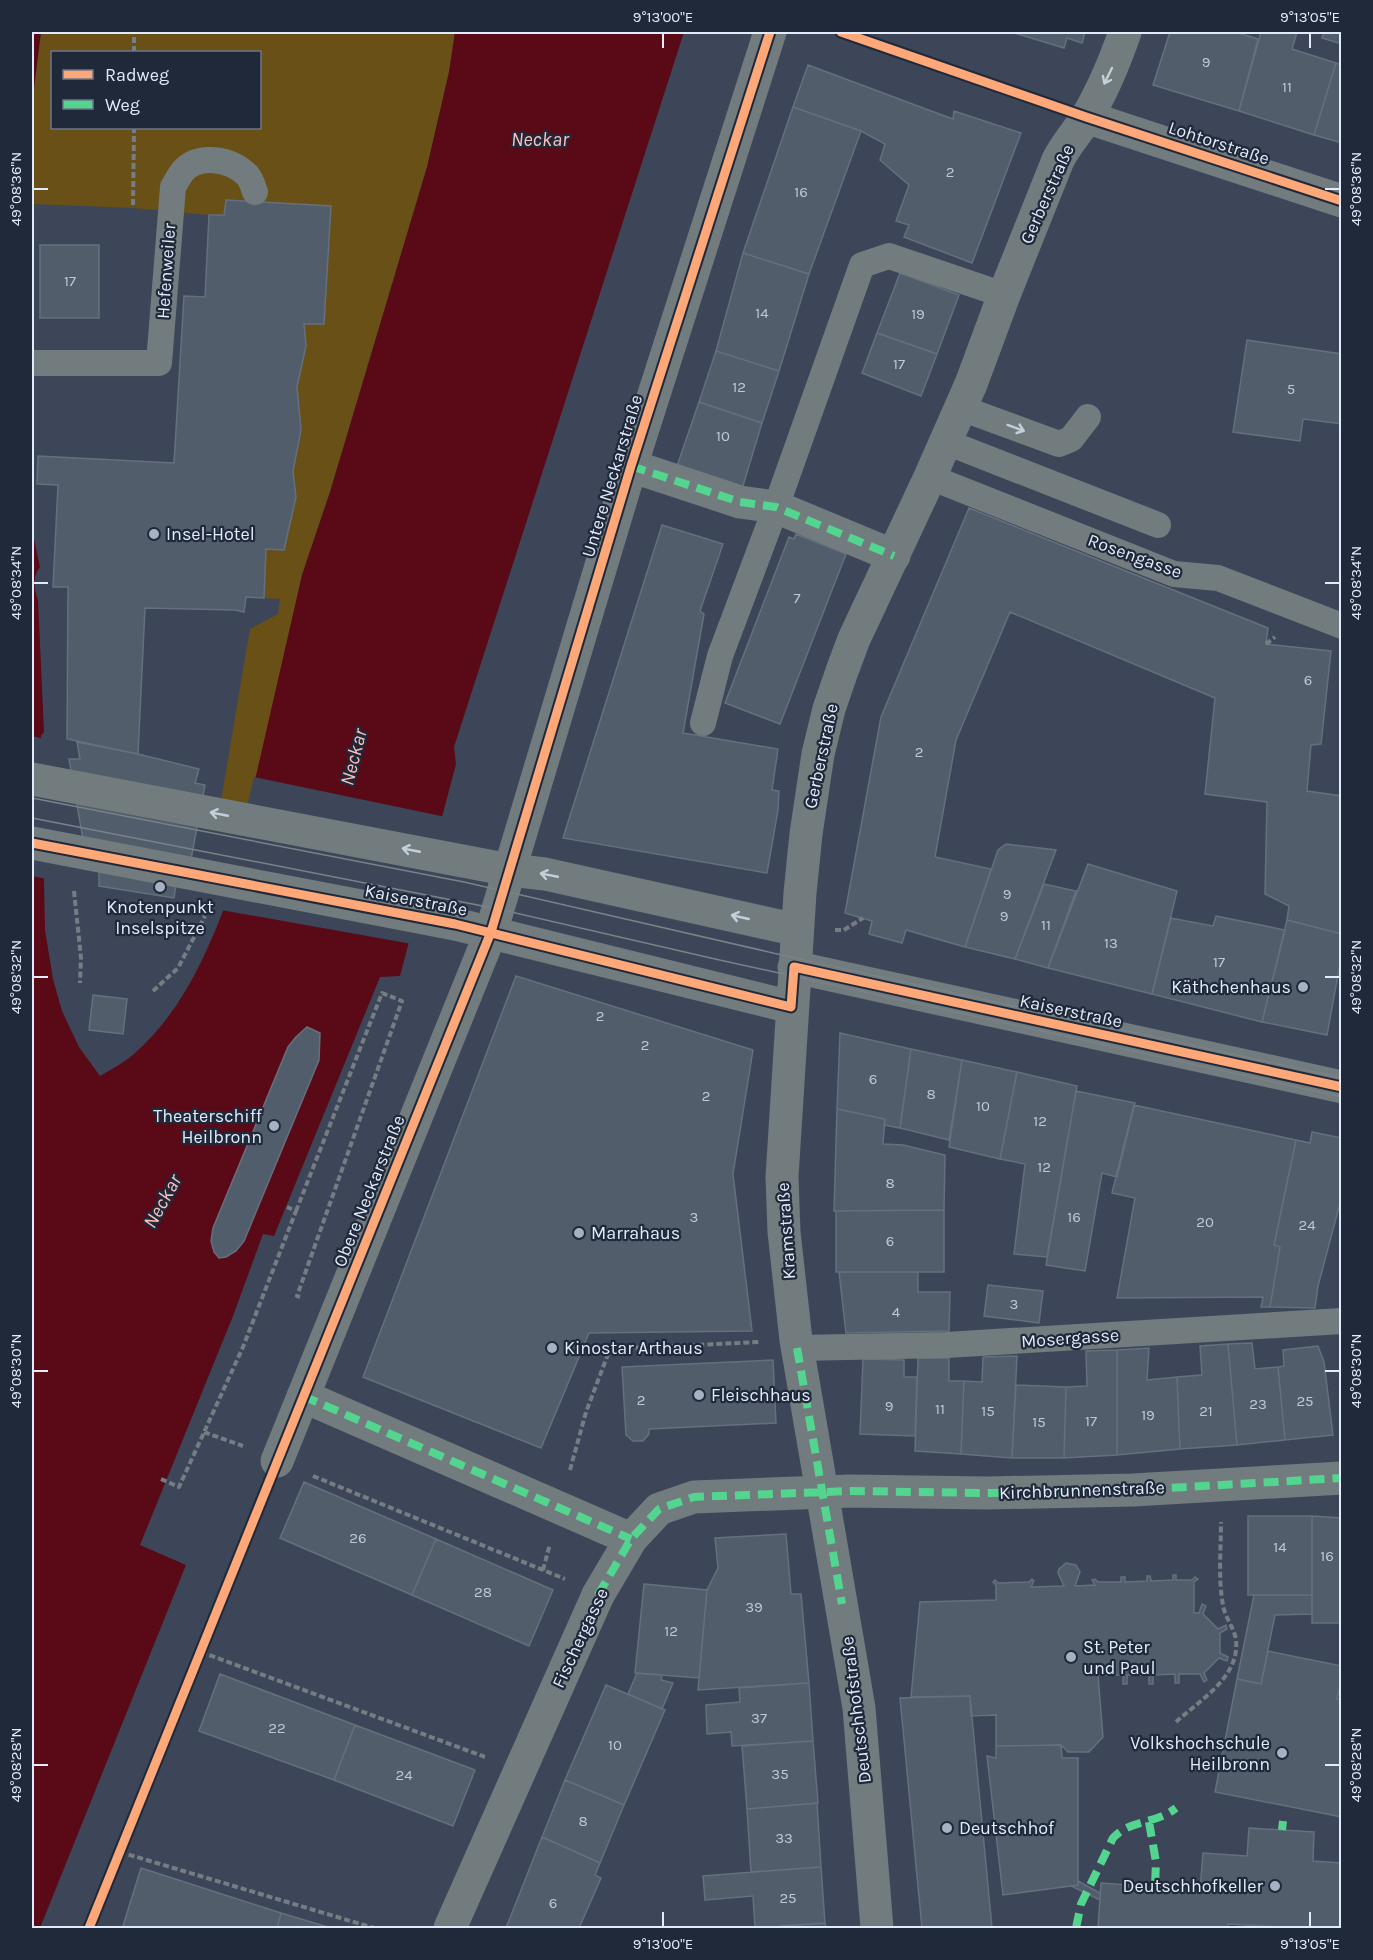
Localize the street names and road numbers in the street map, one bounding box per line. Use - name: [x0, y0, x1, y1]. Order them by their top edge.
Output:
- street label: Lohtorstraße: [1166, 116, 1272, 170]
- street label: Gerberstraße: [1015, 141, 1079, 247]
- street label: Hefenweiler: [152, 222, 180, 320]
- street label: Untere Neckarstraße: [577, 392, 647, 560]
- street label: Rosengasse: [1085, 529, 1185, 583]
- street label: Gerberstraße: [799, 702, 843, 810]
- street label: Kaiserstraße: [363, 879, 469, 921]
- street label: Kaiserstraße: [1018, 989, 1124, 1033]
- street label: Obere Neckarstraße: [328, 1112, 410, 1270]
- street label: Kramstraße: [772, 1182, 800, 1280]
- street label: Mosergasse: [1020, 1324, 1120, 1352]
- street label: Kirchbrunnenstraße: [999, 1476, 1165, 1504]
- street label: Fischergasse: [547, 1584, 613, 1692]
- street label: Deutschhofstraße: [836, 1635, 876, 1785]

